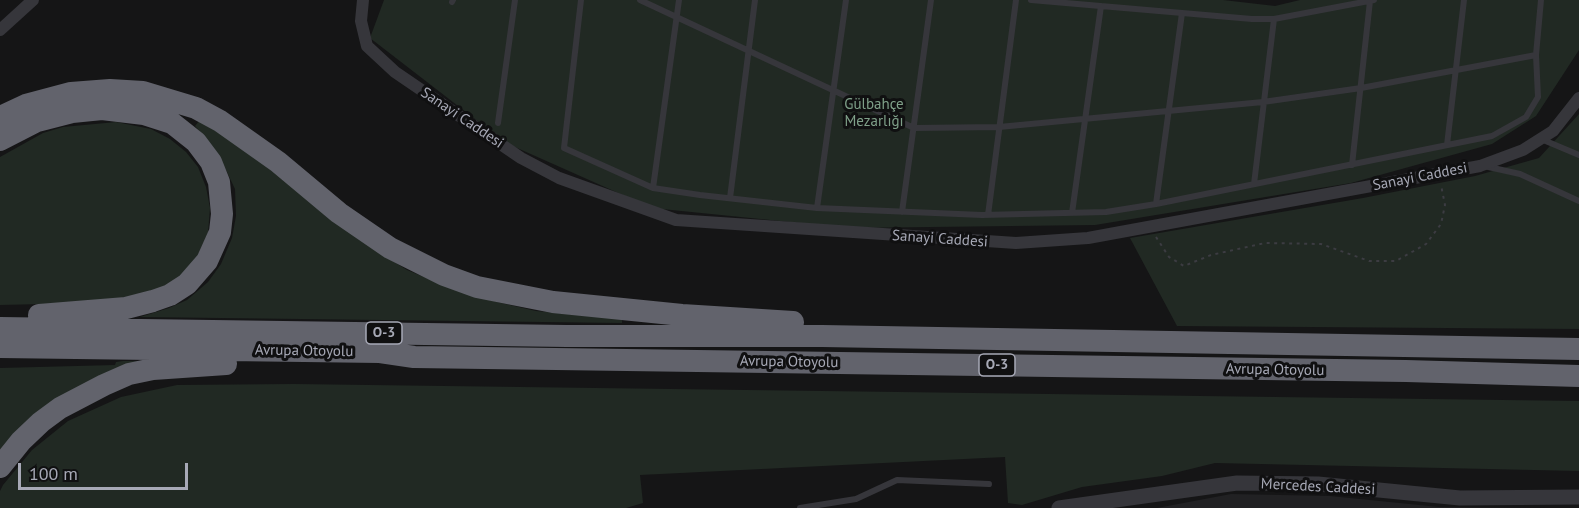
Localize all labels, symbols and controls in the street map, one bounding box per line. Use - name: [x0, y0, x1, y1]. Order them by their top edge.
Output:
- street label: Sanayi Caddesi: [417, 84, 507, 152]
- park label: Gülbahçe Mezarlığı: [844, 96, 904, 131]
- street label: Sanayi Caddesi: [1371, 159, 1469, 195]
- street label: Sanayi Caddesi: [892, 227, 988, 251]
- road number: O-3: [366, 322, 402, 344]
- street label: Avrupa Otoyolu: [255, 341, 353, 361]
- street label: Avrupa Otoyolu: [740, 352, 838, 372]
- road number: O-3: [979, 354, 1015, 376]
- street label: Avrupa Otoyolu: [1226, 360, 1324, 380]
- scale bar: [21, 451, 190, 489]
- text: 100 m: [29, 462, 78, 485]
- street label: Mercedes Caddesi: [1260, 475, 1376, 499]

